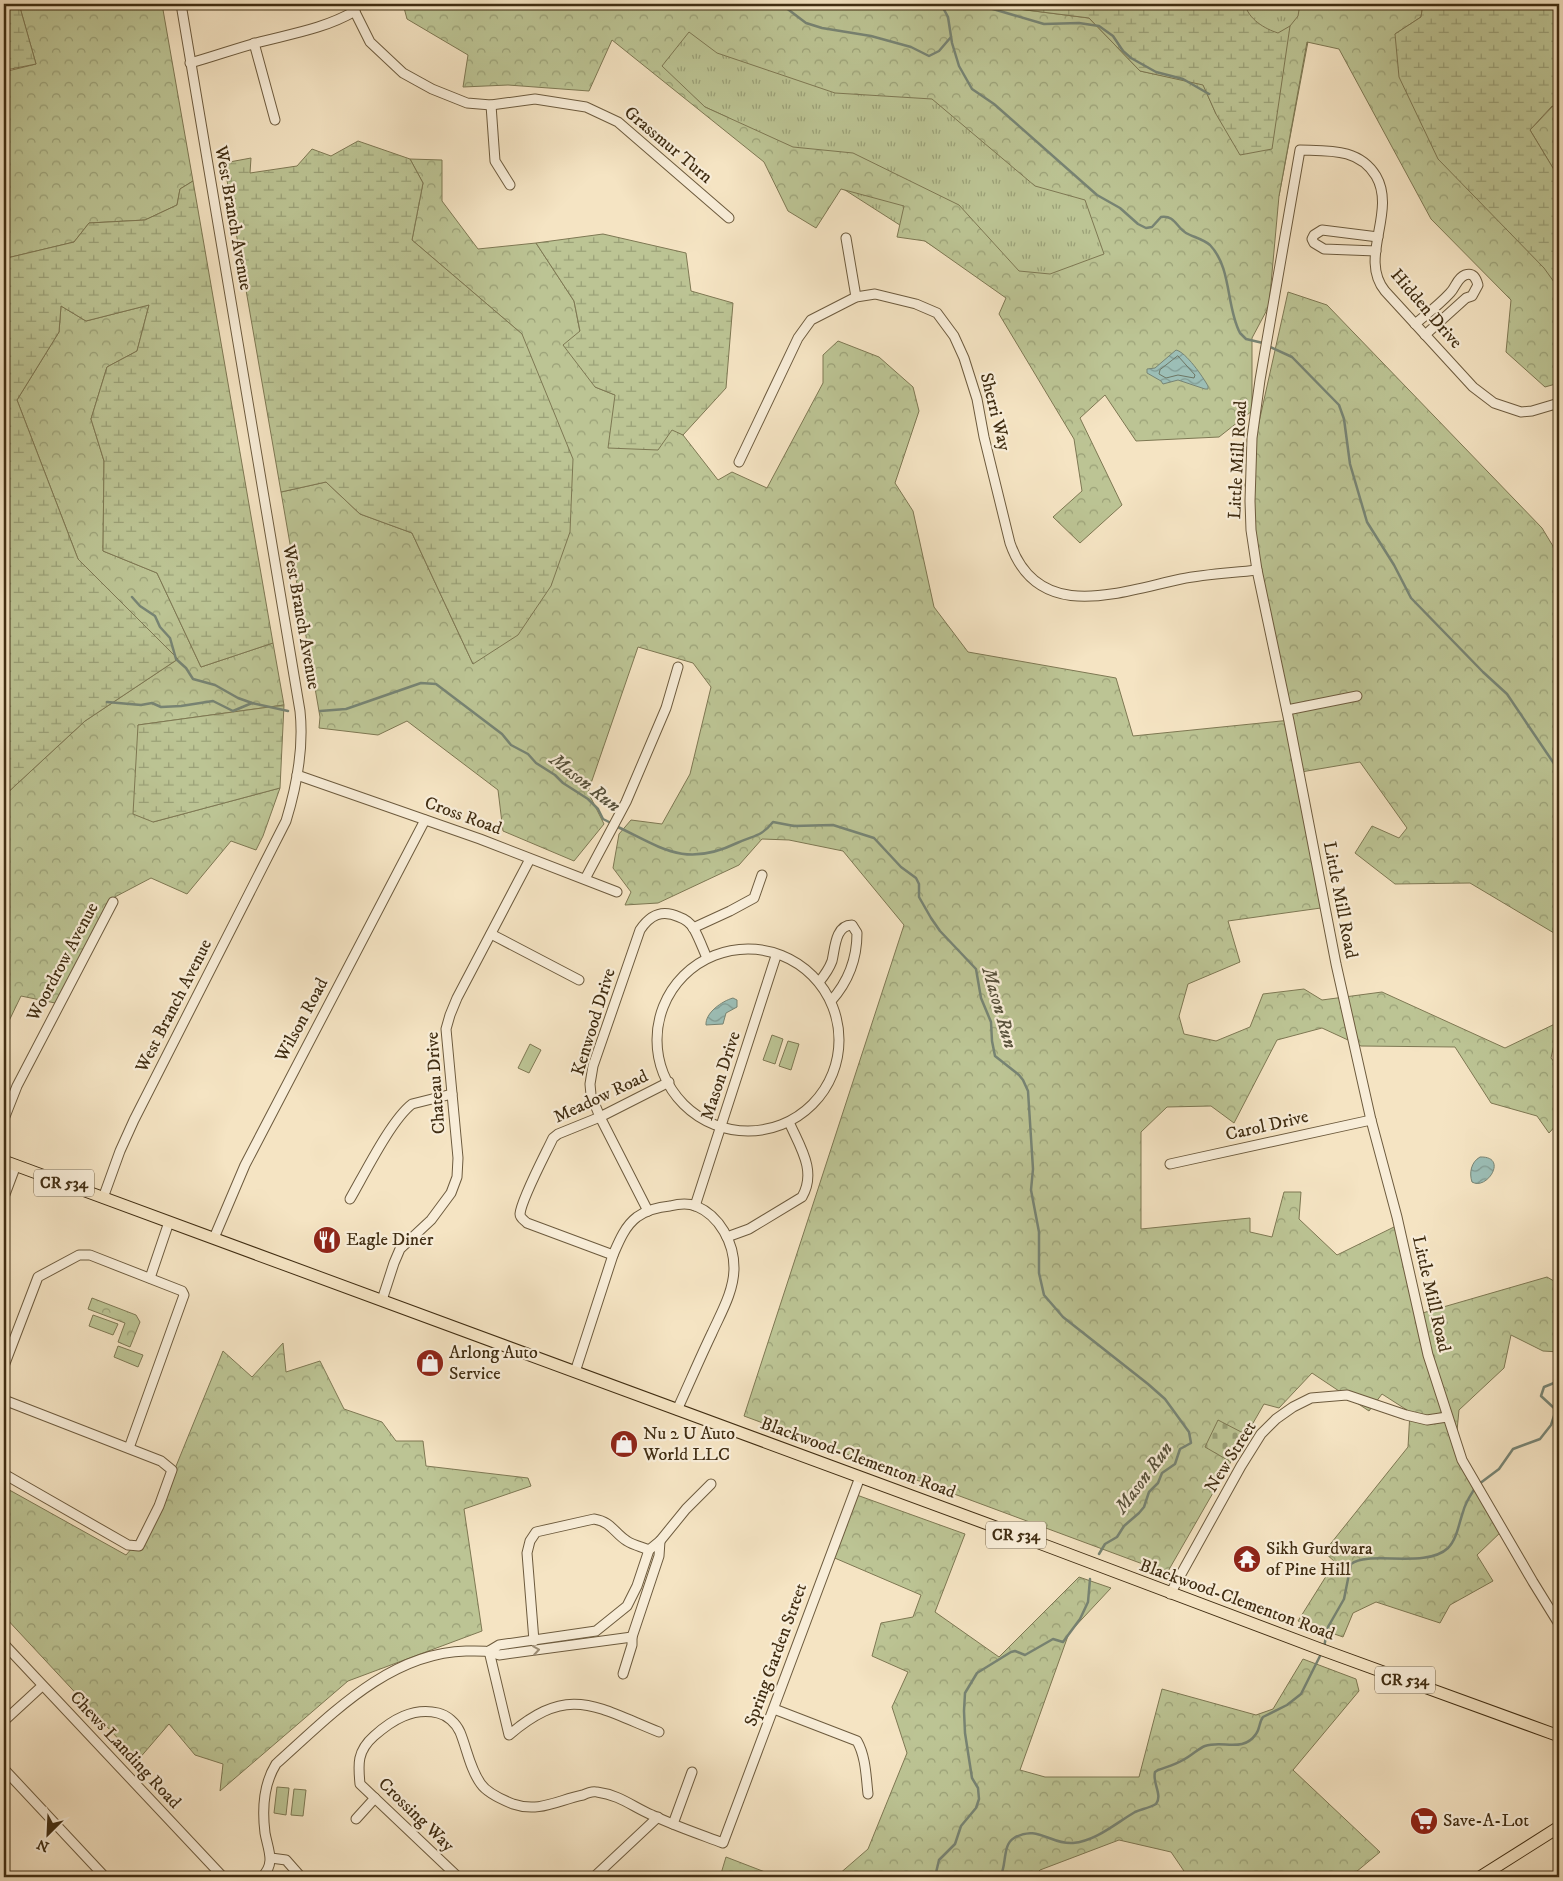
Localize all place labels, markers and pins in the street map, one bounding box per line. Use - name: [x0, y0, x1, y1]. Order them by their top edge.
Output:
- restaurant icon: Eagle Diner: [312, 1225, 342, 1255]
- place label: Eagle Diner: [346, 1229, 434, 1251]
- place label: Arlong Auto Service: [449, 1342, 538, 1385]
- shop icon: Arlong Auto Service: [415, 1348, 445, 1378]
- place label: Nu 2 U Auto World LLC: [642, 1423, 735, 1466]
- shop icon: Nu 2 U Auto World LLC: [609, 1429, 639, 1459]
- place label: Sikh Gurdwara of Pine Hill: [1266, 1538, 1373, 1581]
- temple icon: Sikh Gurdwara of Pine Hill: [1232, 1544, 1262, 1574]
- supermarket icon: Save-A-Lot: [1409, 1806, 1439, 1836]
- place label: Save-A-Lot: [1443, 1810, 1529, 1832]

